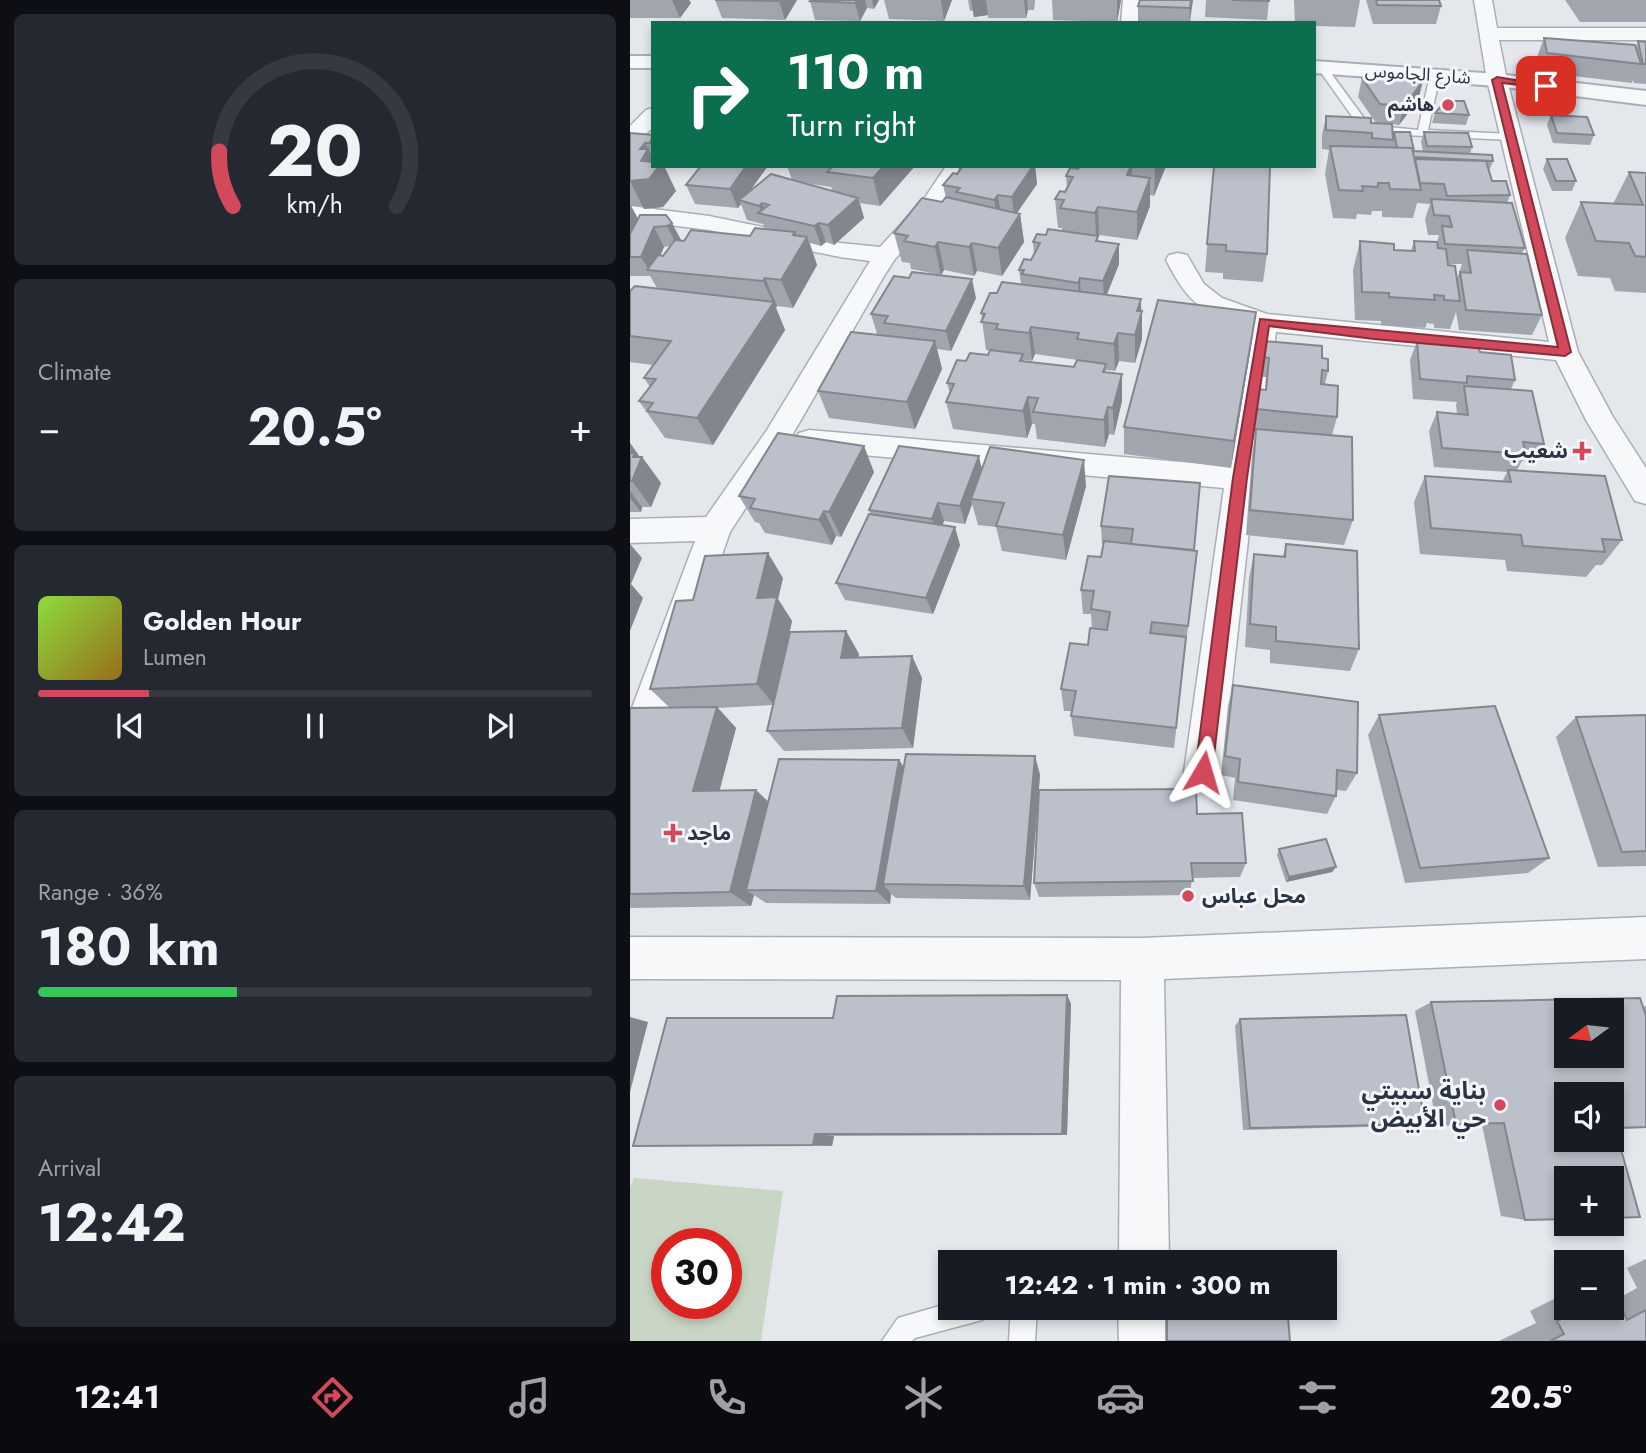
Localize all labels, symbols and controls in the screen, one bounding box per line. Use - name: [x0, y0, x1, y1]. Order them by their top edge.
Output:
- text: 110 m: [787, 37, 924, 107]
- icon: right: [672, 49, 763, 140]
- pin: [1516, 56, 1576, 116]
- street label: شارع الجاموس: [1364, 57, 1472, 92]
- icon: arrive: [1527, 67, 1565, 105]
- place label: هاشم: [1388, 92, 1434, 118]
- marker: هاشم: [1440, 97, 1456, 113]
- text: 20: [267, 98, 363, 203]
- text: Turn right: [787, 102, 916, 148]
- text: km/h: [287, 186, 343, 222]
- text: Climate: [38, 355, 111, 389]
- text: 20.5°: [247, 389, 382, 465]
- text: −: [38, 400, 60, 455]
- text: +: [569, 400, 592, 455]
- place label: شعيب: [1504, 436, 1568, 466]
- marker: شعيب: [1574, 443, 1590, 459]
- text: Golden Hour: [143, 602, 302, 640]
- text: Lumen: [143, 640, 207, 674]
- icon: previous: [111, 707, 149, 745]
- icon: pause: [296, 707, 334, 745]
- icon: next: [481, 707, 519, 745]
- position arrow: [1166, 735, 1240, 809]
- place label: ماجد: [687, 818, 731, 848]
- marker: ماجد: [665, 825, 681, 841]
- text: Range · 36%: [38, 875, 163, 909]
- place label: محل عباس: [1202, 881, 1306, 911]
- marker: محل عباس: [1180, 888, 1196, 904]
- text: 180 km: [38, 909, 220, 985]
- north arrow: [1554, 998, 1624, 1068]
- map controls: [1554, 998, 1624, 1320]
- place label: بناية سبيتي حي الأبيض: [1362, 1073, 1486, 1139]
- button: sound: [1554, 1082, 1624, 1152]
- marker: بناية سبيتي حي الأبيض: [1492, 1097, 1508, 1113]
- text: Arrival: [38, 1151, 101, 1185]
- button: +: [1554, 1166, 1624, 1236]
- text: 12:42: [38, 1185, 186, 1261]
- speed limit sign: 30: [651, 1228, 742, 1319]
- button: −: [1554, 1250, 1624, 1320]
- text: 12:42 · 1 min · 300 m: [1005, 1266, 1270, 1304]
- icon: directions: [308, 1373, 357, 1422]
- icon: music: [505, 1373, 554, 1422]
- icon: phone: [702, 1373, 751, 1422]
- icon: climate: [899, 1373, 948, 1422]
- icon: car: [1096, 1373, 1145, 1422]
- icon: filters: [1293, 1373, 1342, 1422]
- text: 12:41: [74, 1374, 160, 1420]
- text: 20.5°: [1489, 1374, 1572, 1420]

